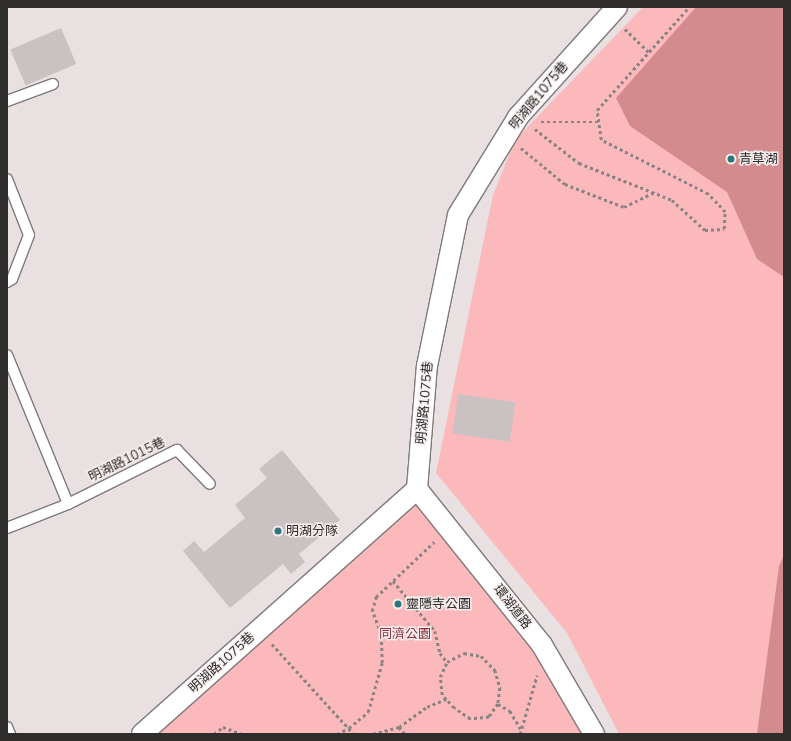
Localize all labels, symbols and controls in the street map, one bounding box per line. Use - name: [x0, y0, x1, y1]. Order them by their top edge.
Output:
- street label: 明湖路1075巷: [506, 59, 572, 133]
- place label: 青草湖: [739, 151, 778, 167]
- marker: 青草湖: [726, 154, 736, 164]
- street label: 明湖路1075巷: [414, 361, 436, 445]
- street label: 明湖路1015巷: [86, 435, 168, 485]
- place label: 明湖分隊: [286, 523, 338, 539]
- marker: 明湖分隊: [273, 526, 283, 536]
- street label: 環湖道路: [490, 582, 534, 632]
- place label: 靈隱寺公園: [406, 596, 471, 612]
- marker: 靈隱寺公園: [393, 599, 403, 609]
- park label: 同濟公園: [379, 626, 431, 642]
- street label: 明湖路1075巷: [186, 629, 258, 697]

